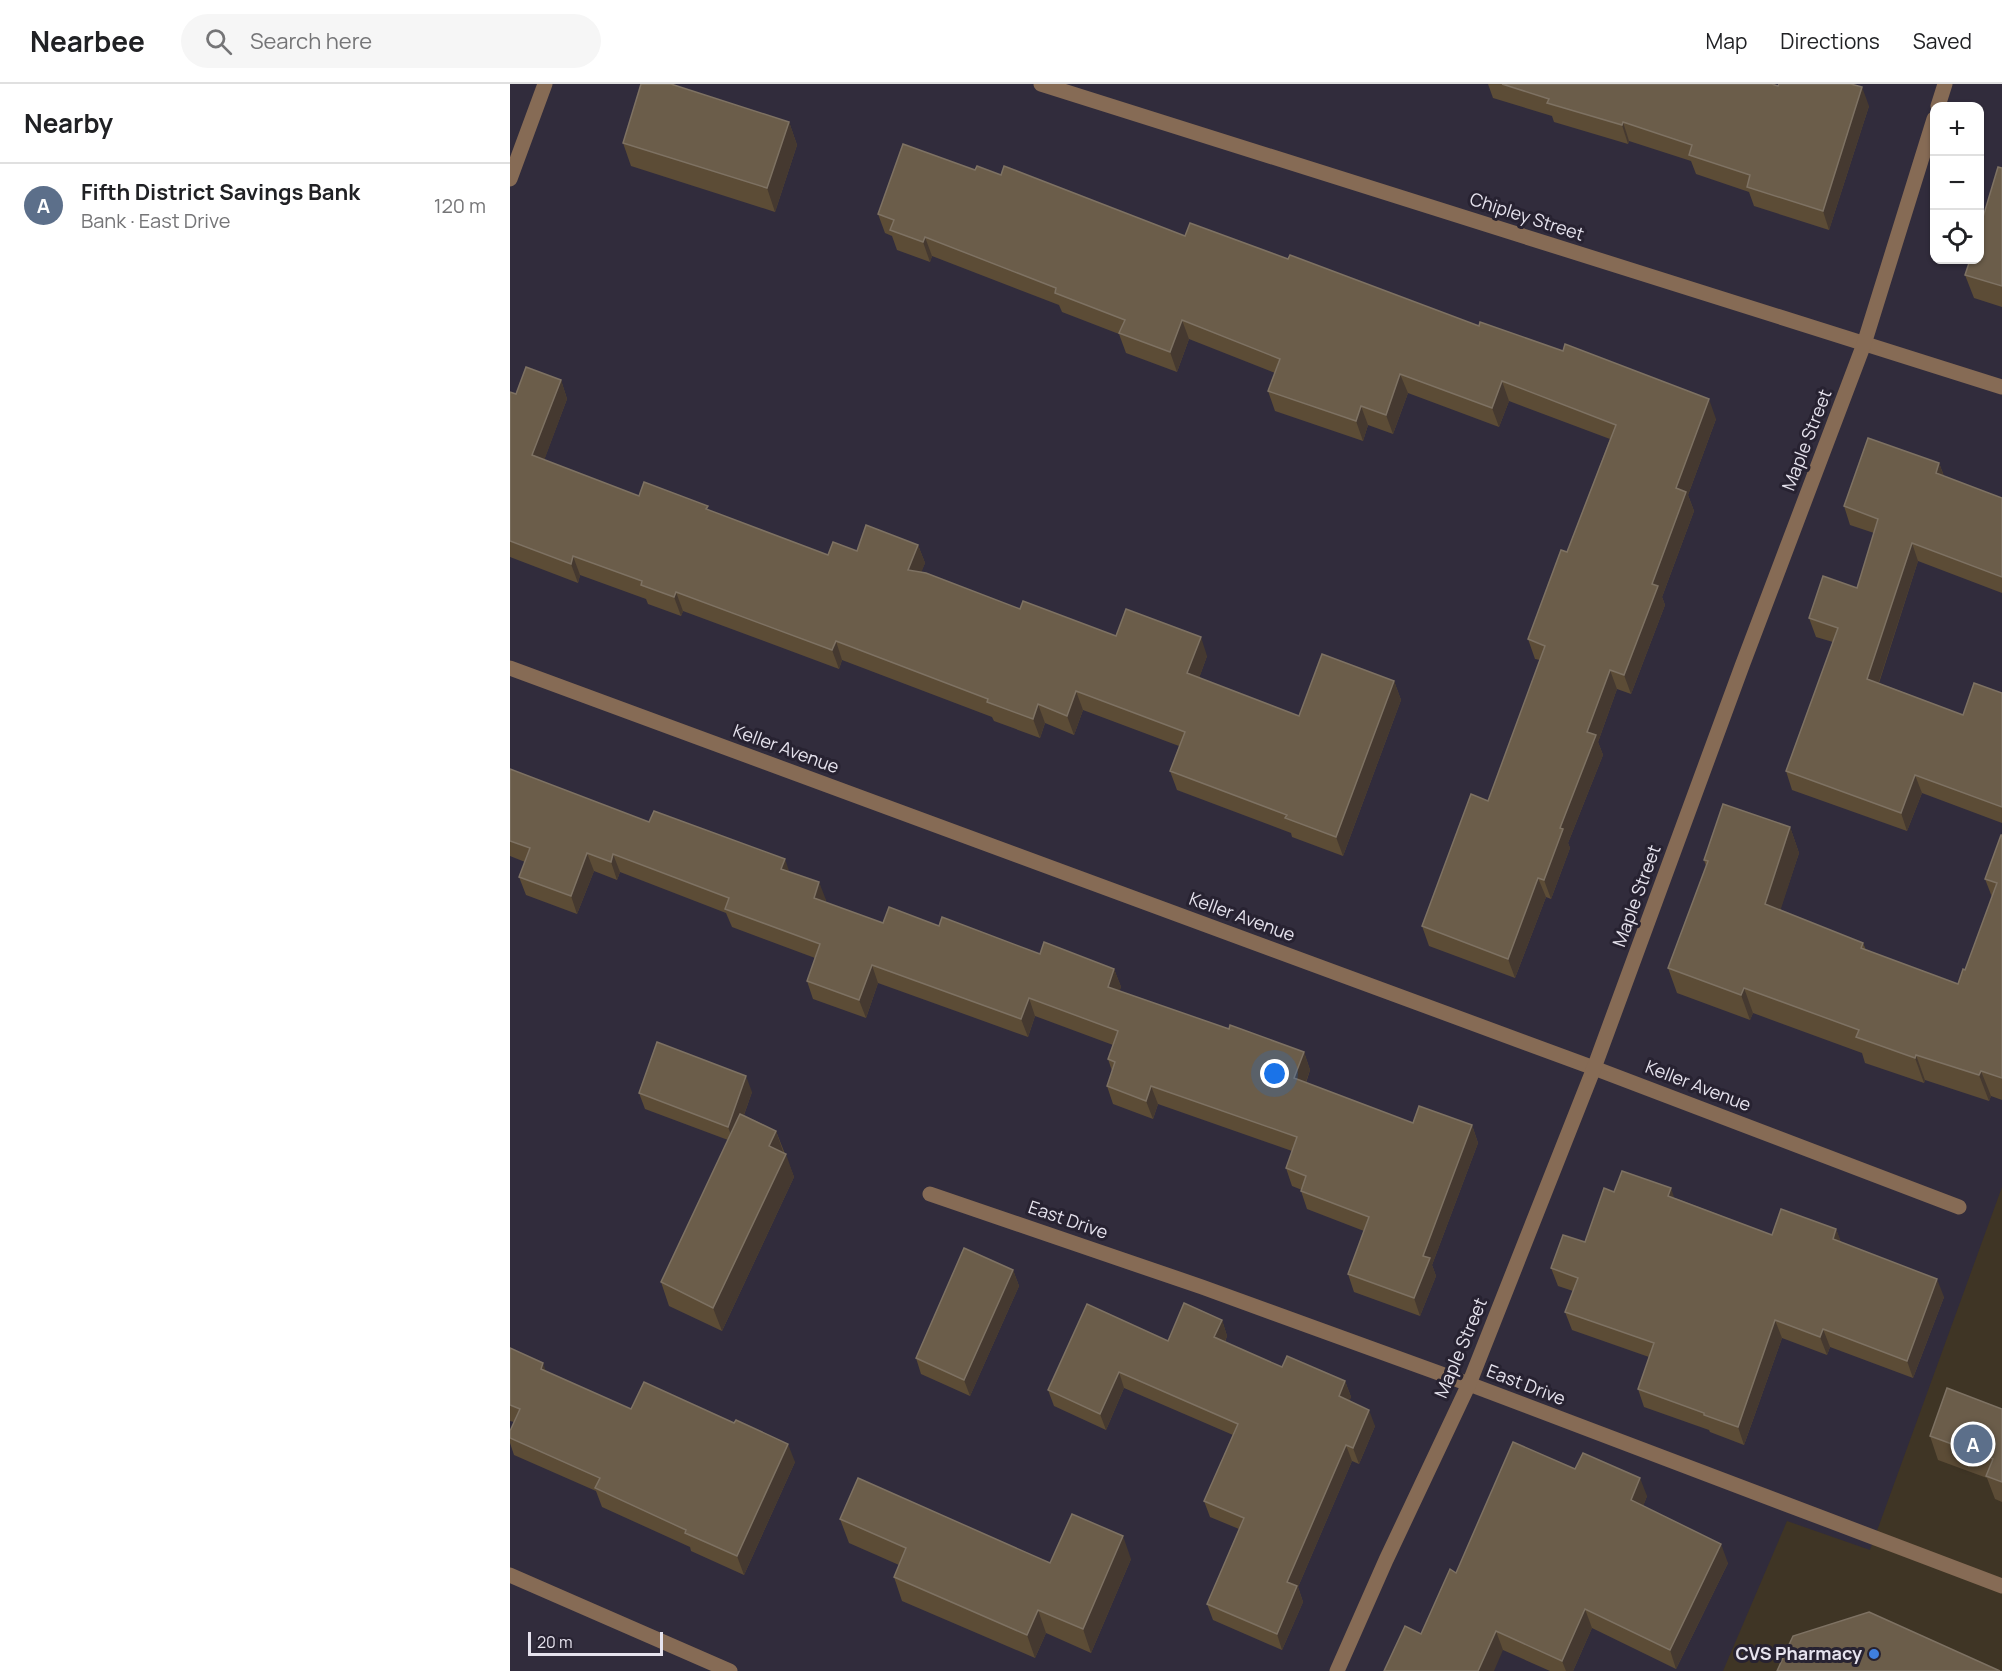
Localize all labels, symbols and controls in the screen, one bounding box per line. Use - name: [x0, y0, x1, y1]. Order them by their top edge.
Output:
- search box: [181, 14, 601, 68]
- text: Nearbee: [30, 22, 145, 60]
- icon: search: [202, 25, 235, 58]
- text: Search here: [250, 26, 372, 56]
- text: Map: [1706, 27, 1747, 55]
- text: Directions: [1780, 27, 1880, 55]
- text: Saved: [1913, 27, 1972, 55]
- map controls: [1930, 102, 1984, 264]
- button: +: [1930, 102, 1984, 156]
- text: Nearby: [24, 105, 113, 141]
- button: −: [1930, 156, 1984, 210]
- text: Fifth District Savings Bank: [81, 177, 360, 207]
- street label: Chipley Street: [1467, 186, 1588, 246]
- text: A: [37, 192, 50, 219]
- text: 120 m: [434, 192, 486, 219]
- text: Bank · East Drive: [81, 207, 230, 234]
- button: locate: [1930, 210, 1984, 264]
- street label: Maple Street: [1776, 385, 1836, 494]
- street label: Keller Avenue: [730, 718, 843, 778]
- street label: Maple Street: [1606, 841, 1666, 950]
- street label: Keller Avenue: [1186, 886, 1299, 946]
- street label: Keller Avenue: [1642, 1054, 1755, 1116]
- your location: [1260, 1059, 1289, 1088]
- street label: East Drive: [1025, 1194, 1111, 1244]
- street label: Maple Street: [1428, 1294, 1492, 1402]
- street label: East Drive: [1483, 1358, 1569, 1410]
- pin: A: [1954, 1422, 1992, 1466]
- scale bar: [528, 1629, 663, 1656]
- text: 20 m: [537, 1631, 573, 1653]
- place label: CVS Pharmacy: [1736, 1641, 1862, 1665]
- marker: CVS Pharmacy: [1867, 1647, 1881, 1661]

